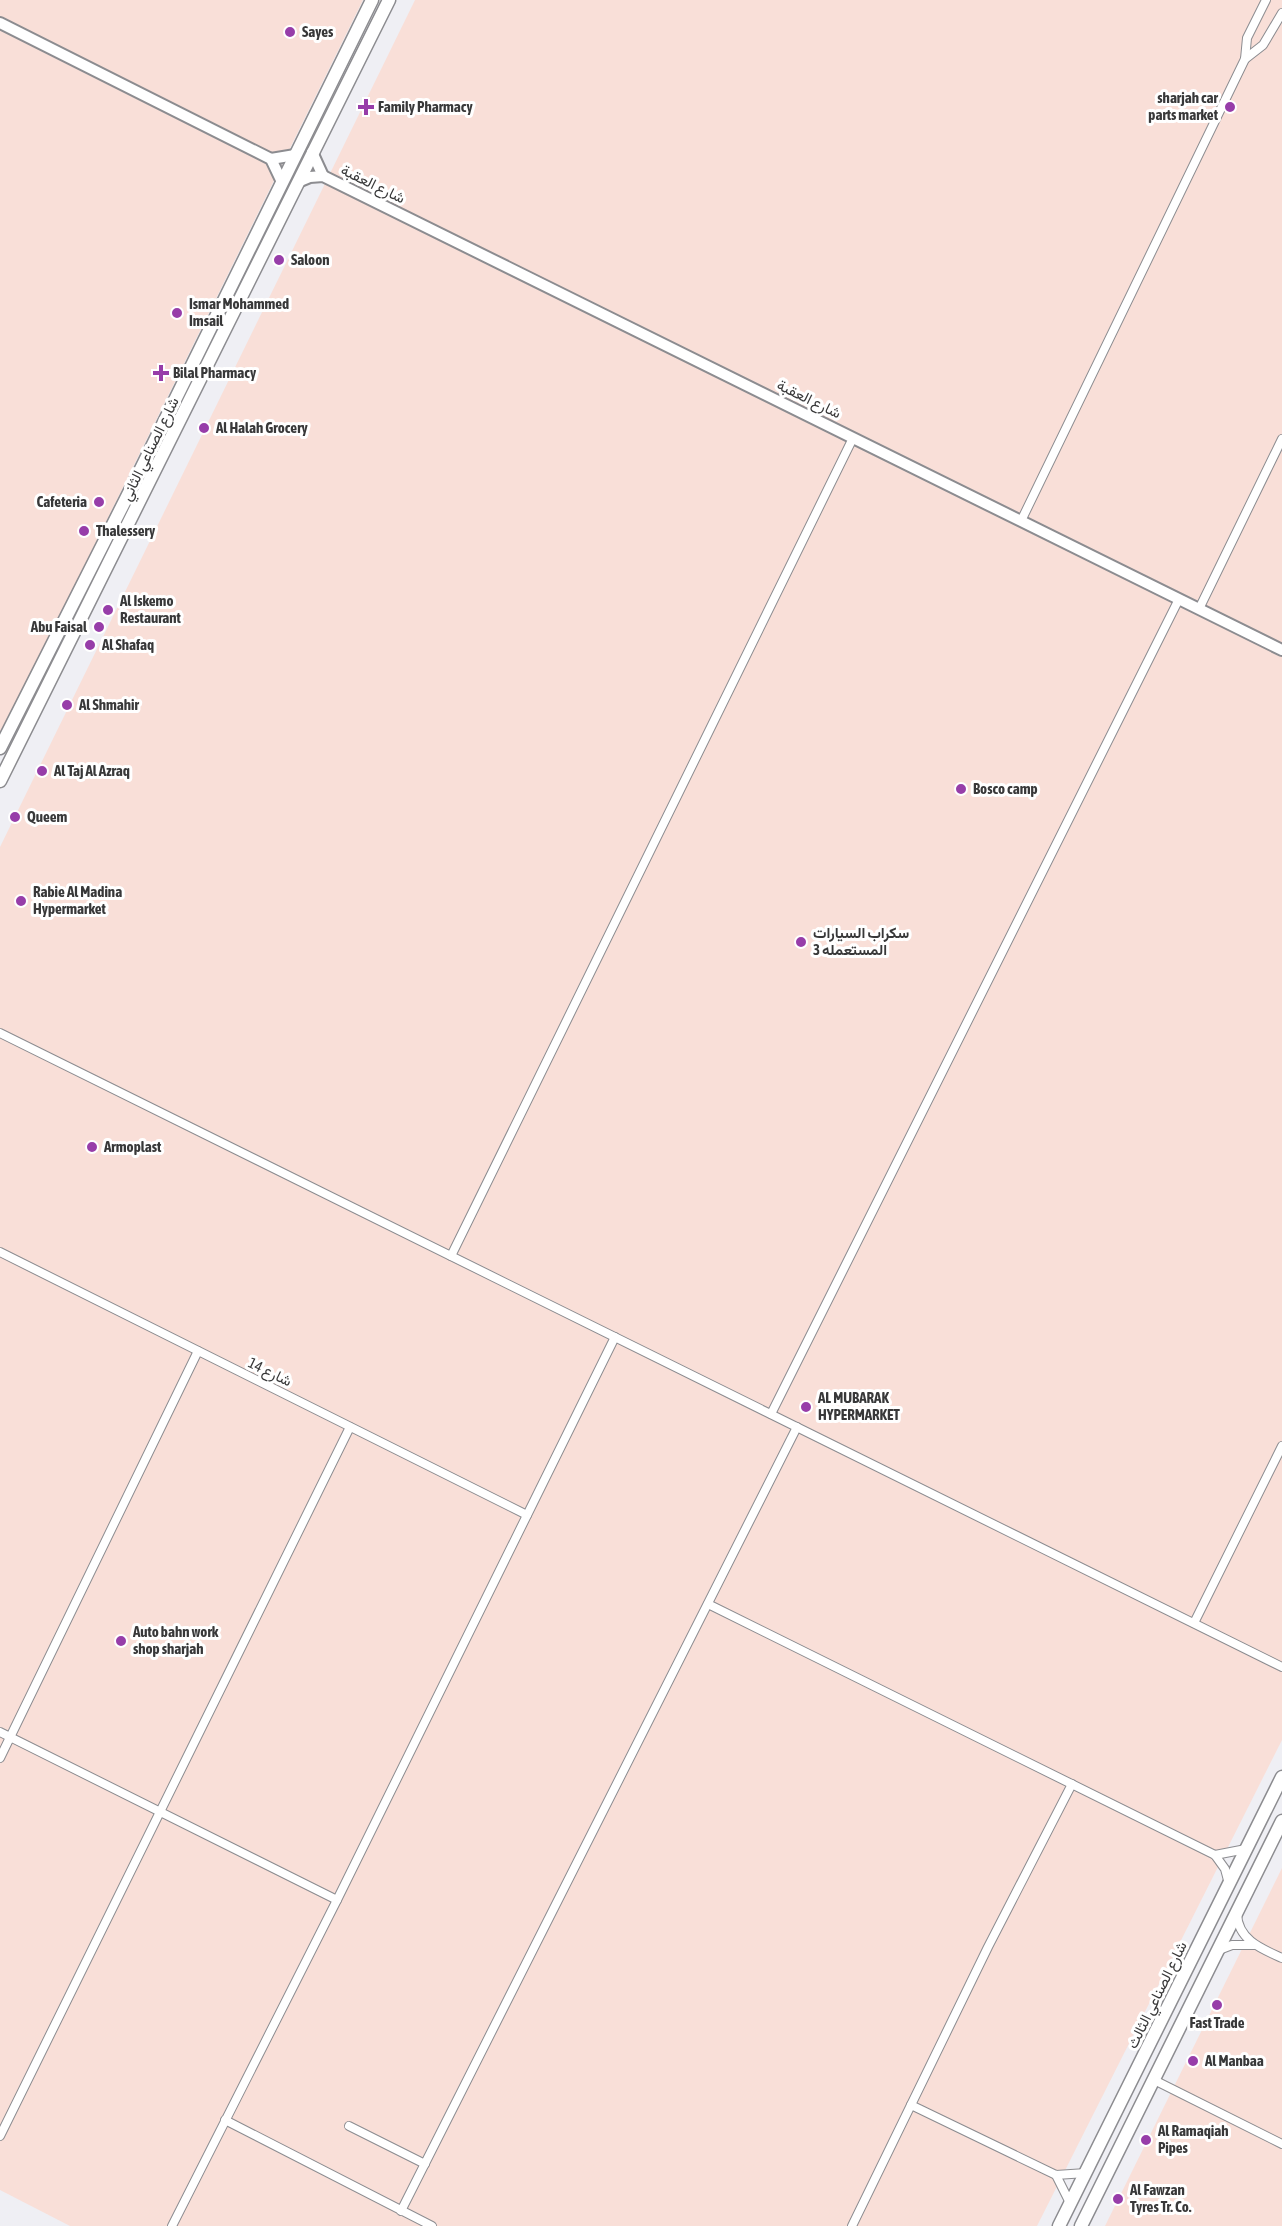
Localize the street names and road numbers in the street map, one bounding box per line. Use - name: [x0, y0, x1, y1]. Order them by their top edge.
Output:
- street label: شارع العقبة: [337, 161, 408, 209]
- street label: شارع العقبة: [773, 376, 844, 424]
- street label: شارع الصناعي الثاني: [117, 394, 187, 505]
- street label: شارع 14: [244, 1354, 295, 1392]
- street label: شارع الصناعي الثالث: [1123, 1938, 1194, 2053]

